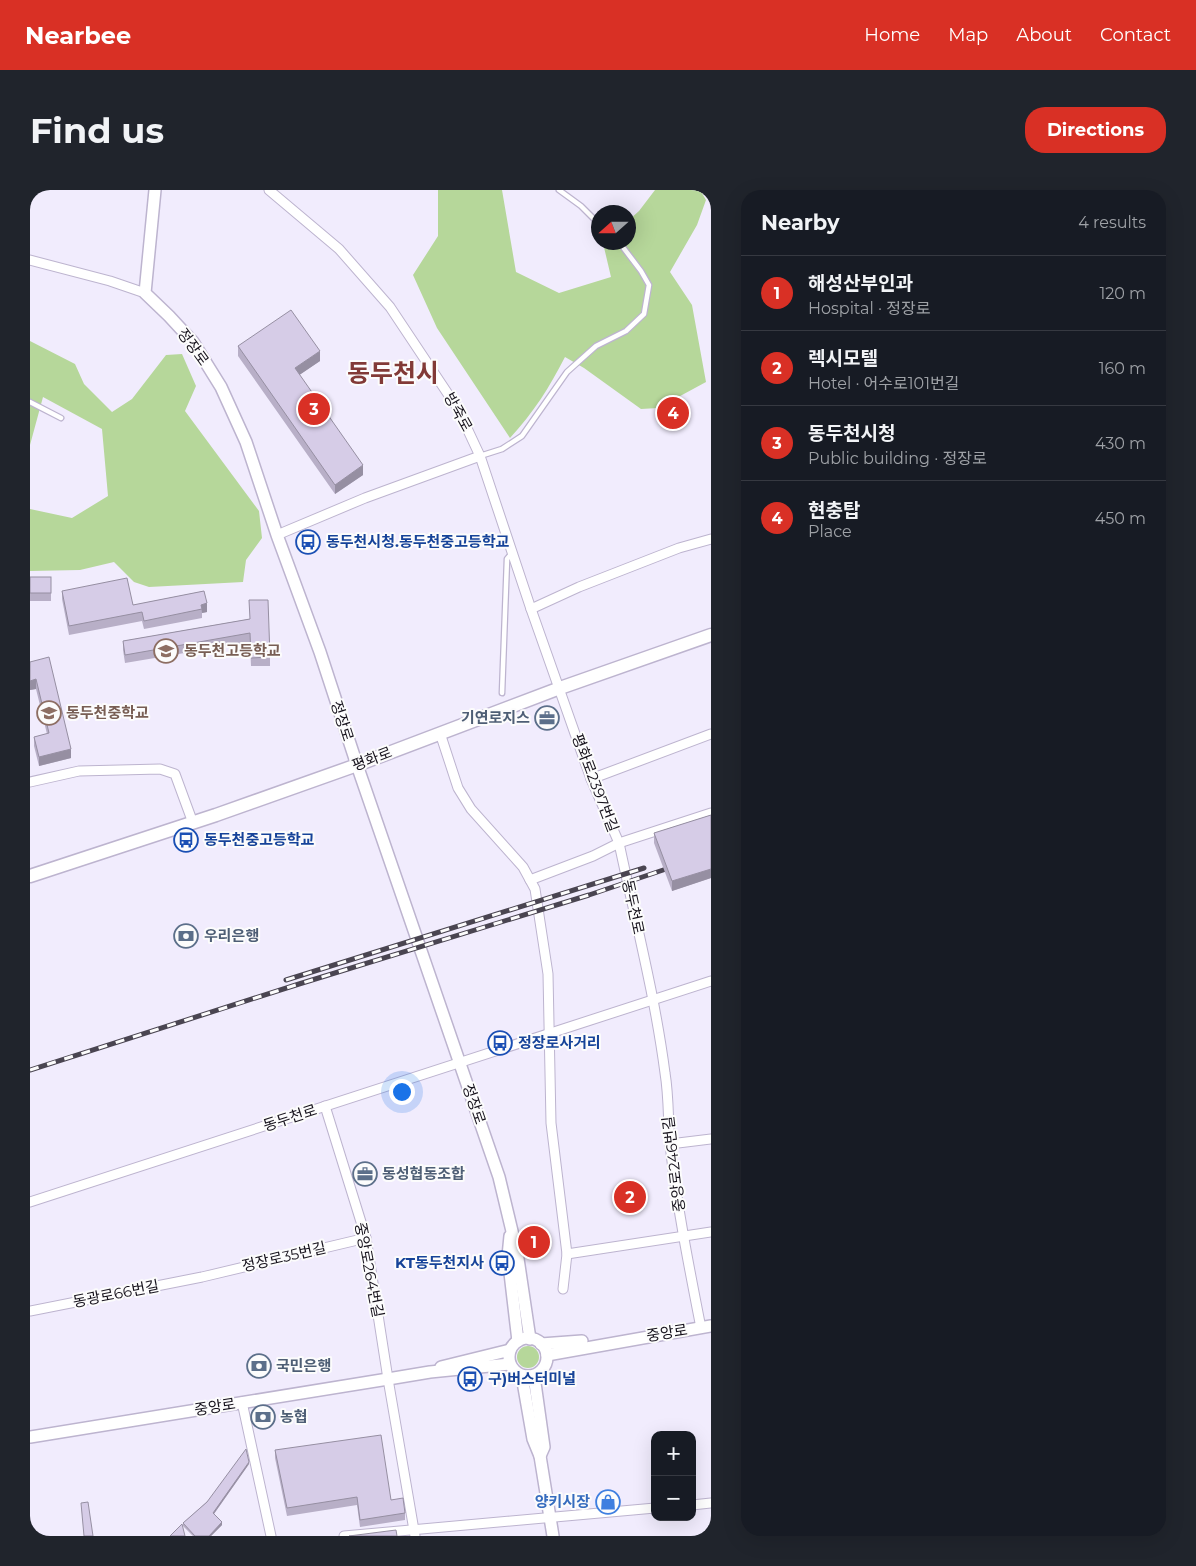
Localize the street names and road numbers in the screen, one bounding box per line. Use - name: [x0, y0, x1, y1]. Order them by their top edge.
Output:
- street label: 정장로: [174, 324, 213, 369]
- street label: 방죽로: [440, 389, 477, 434]
- street label: 정장로: [327, 698, 358, 743]
- street label: 평화로2397번길: [568, 731, 623, 835]
- street label: 평화로: [349, 742, 395, 775]
- street label: 동두천로: [618, 878, 649, 936]
- street label: 정장로: [459, 1081, 490, 1127]
- street label: 동두천로: [261, 1100, 319, 1135]
- street label: 중앙로246번길: [658, 1115, 689, 1213]
- street label: 중앙로264번길: [351, 1221, 388, 1319]
- street label: 정장로35번길: [240, 1238, 328, 1275]
- street label: 동광로66번길: [71, 1276, 161, 1311]
- street label: 중앙로: [645, 1320, 689, 1345]
- street label: 중앙로: [193, 1394, 237, 1419]

